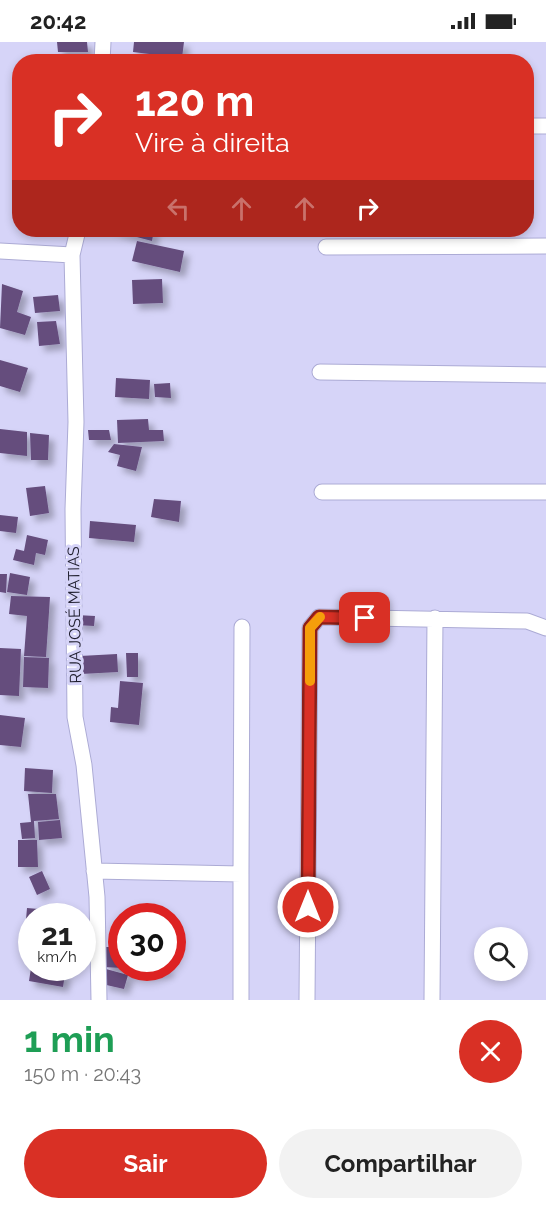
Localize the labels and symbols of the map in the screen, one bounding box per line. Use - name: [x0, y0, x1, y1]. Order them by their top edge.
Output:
- street label: RUA JOSÉ MATIAS: [63, 546, 85, 684]
- pin: [339, 592, 390, 643]
- position arrow: [276, 875, 340, 939]
- speed limit sign: 30: [108, 903, 186, 981]

